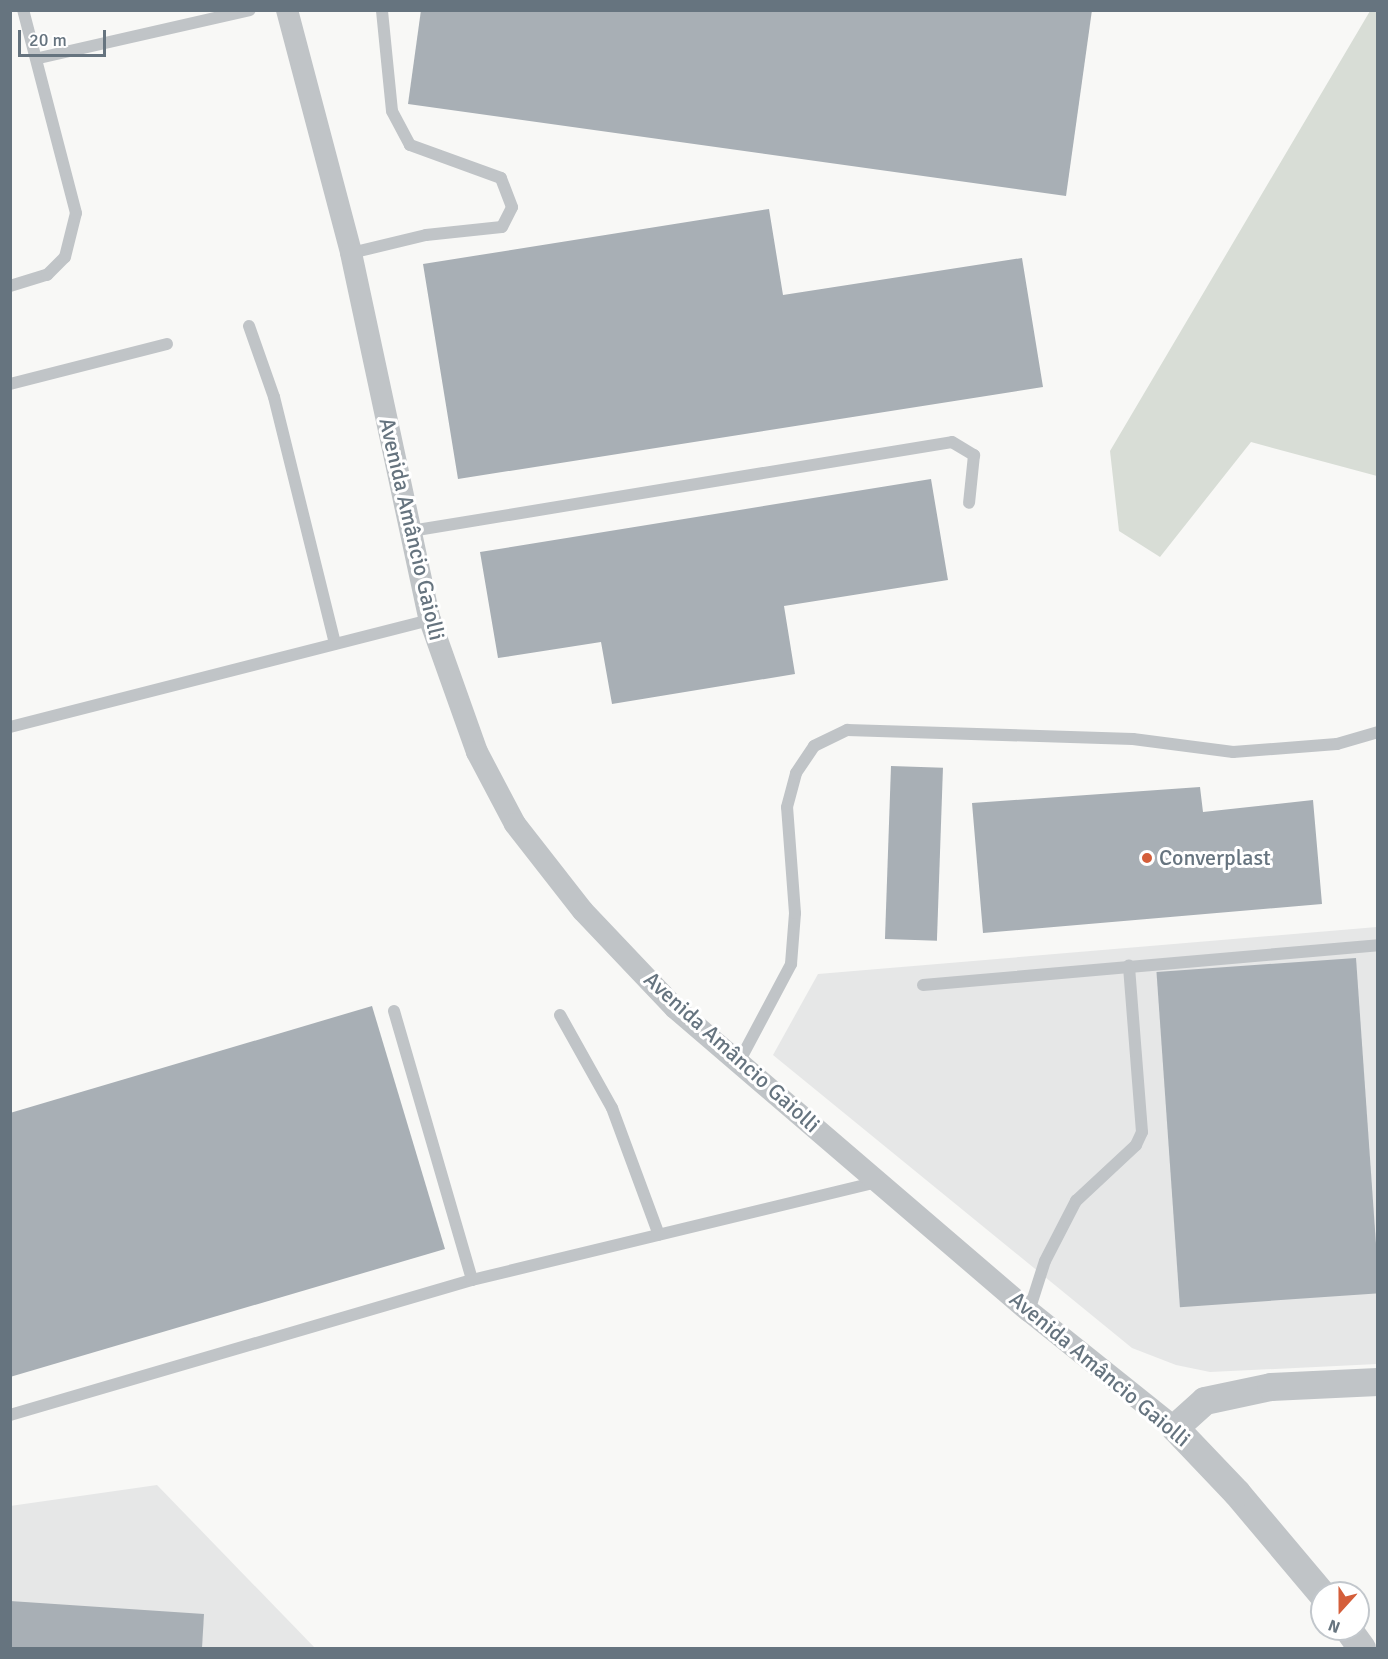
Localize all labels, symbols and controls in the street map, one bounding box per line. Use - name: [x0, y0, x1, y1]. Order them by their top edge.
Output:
- scale bar: [21, 18, 110, 56]
- text: 20 m: [29, 29, 67, 51]
- street label: Avenida Amâncio Gaiolli: [374, 415, 450, 643]
- place label: Converplast: [1159, 845, 1271, 871]
- marker: Converplast: [1140, 851, 1154, 865]
- street label: Avenida Amâncio Gaiolli: [639, 966, 825, 1138]
- street label: Avenida Amâncio Gaiolli: [1004, 1286, 1196, 1452]
- north arrow: [1310, 1581, 1370, 1641]
- text: N: [1325, 1615, 1343, 1637]

